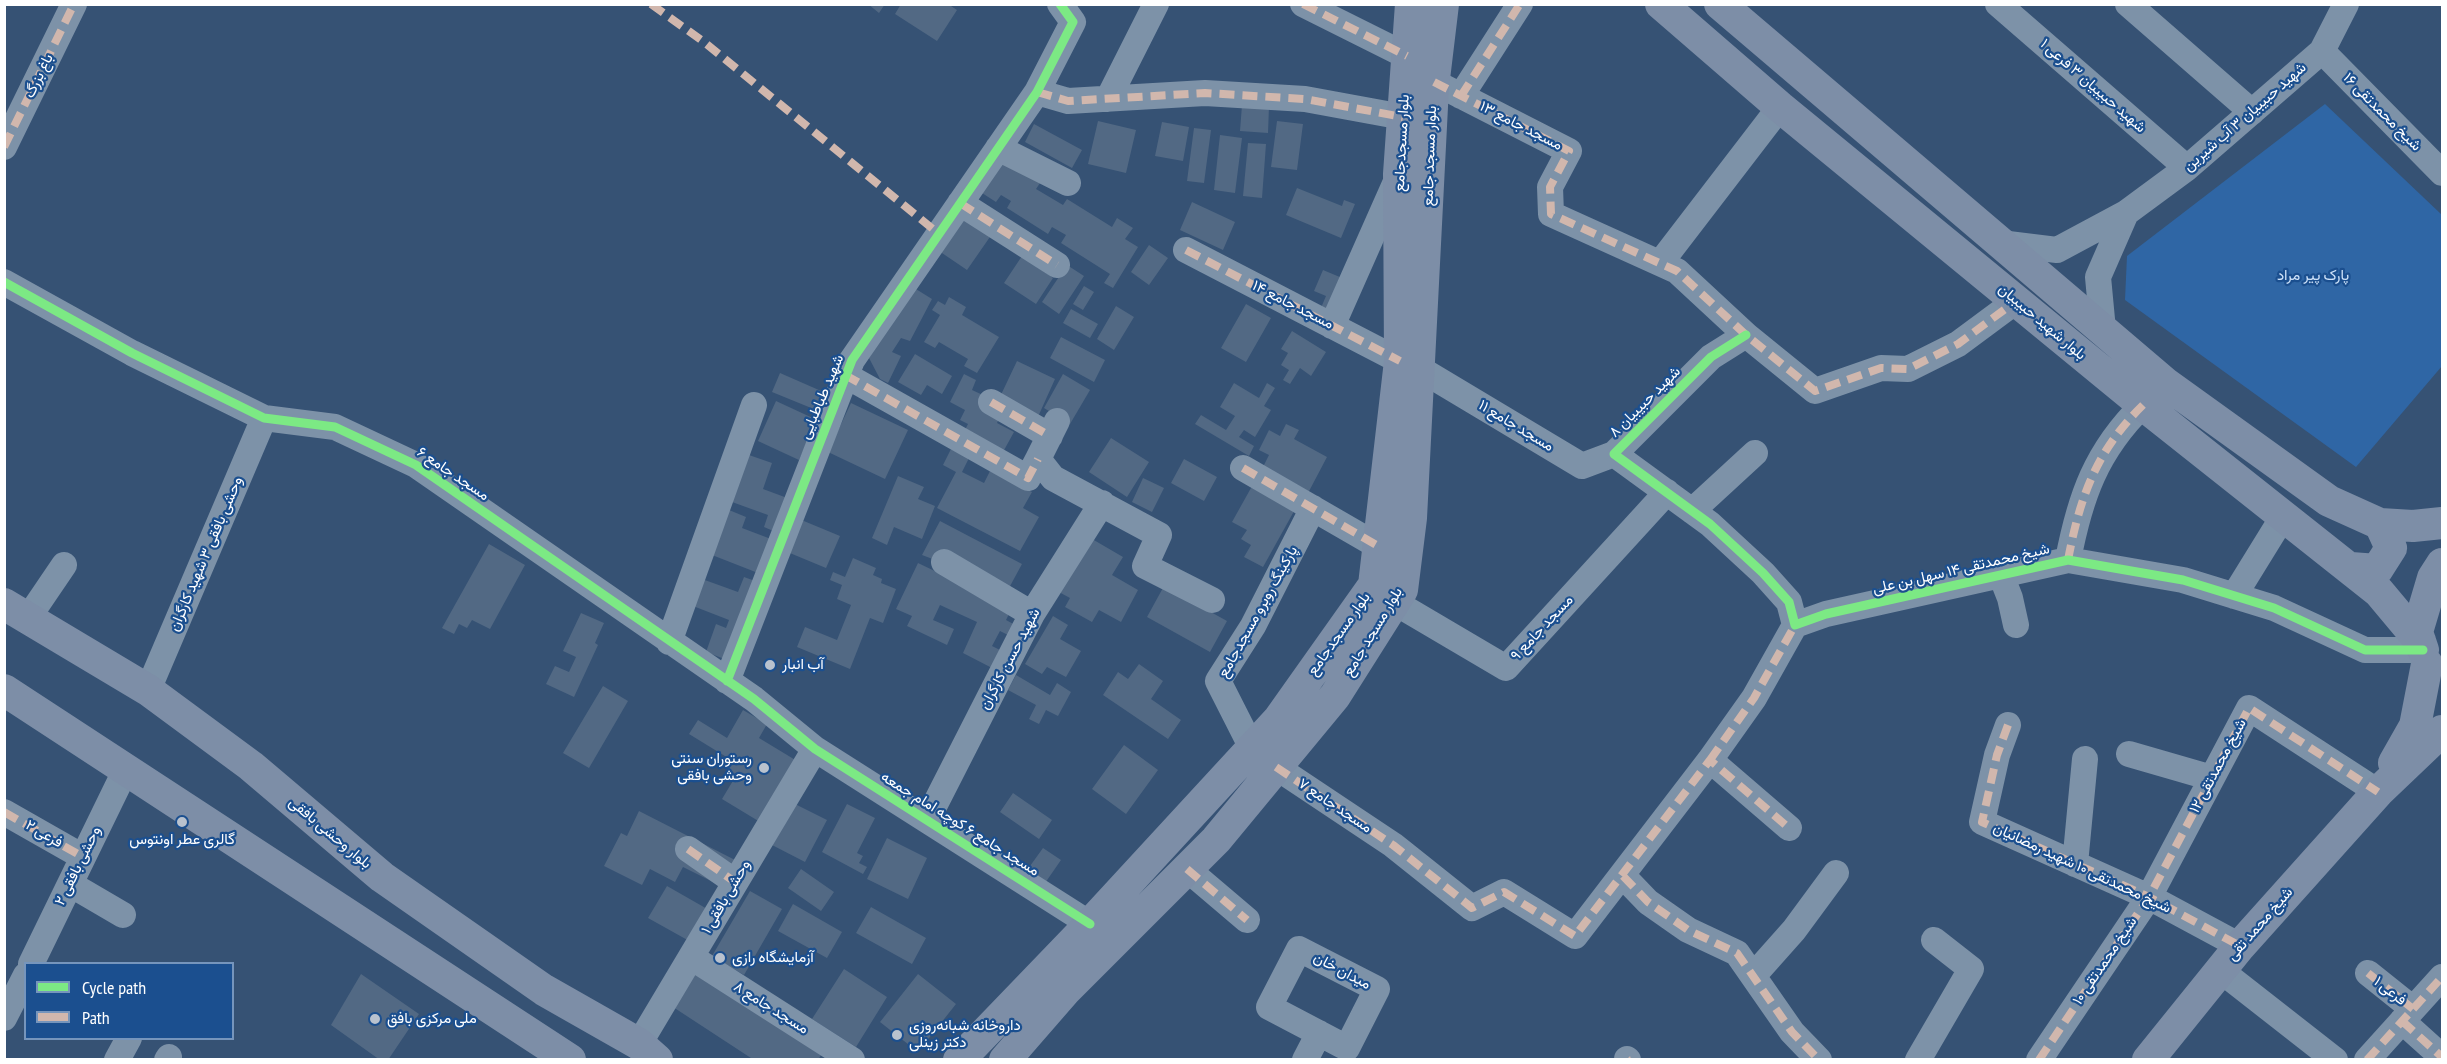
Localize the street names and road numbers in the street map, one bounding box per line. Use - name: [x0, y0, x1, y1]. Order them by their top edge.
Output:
- street label: شهید حبیبیان ۳ فرعی ۱: [2036, 35, 2150, 137]
- street label: باغ بزرگ: [21, 51, 57, 101]
- street label: شهید حبیبیان ۳ آب شیرین: [2180, 59, 2310, 175]
- street label: شیخ محمدتقی ۱۶: [2339, 69, 2425, 155]
- street label: بلوار مسجدجامع: [1390, 94, 1414, 192]
- street label: مسجد جامع ۱۳: [1477, 97, 1565, 155]
- street label: بلوار مسجد جامع: [1419, 105, 1441, 207]
- street label: مسجد جامع ۱۴: [1249, 277, 1337, 333]
- street label: بلوار شهید حبیبیان: [1994, 280, 2090, 364]
- street label: شهید طباطبایی: [796, 352, 848, 442]
- street label: شهید حبیبیان ۸: [1606, 363, 1684, 441]
- street label: مسجد جامع ۱۱: [1475, 396, 1557, 456]
- street label: مسجد جامع ۶: [413, 443, 493, 505]
- street label: وحشی بافقی ۳ شهید کارگران: [165, 474, 247, 634]
- street label: شیخ محمدتقی ۱۴ سهل بن علی: [1871, 540, 2051, 598]
- street label: پارکینگ روبرو مسجدجامع: [1214, 543, 1302, 681]
- street label: بلوار مسجد جامع: [1339, 584, 1407, 680]
- street label: بلوار مسجدجامع: [1304, 589, 1374, 679]
- street label: مسجد جامع ۹: [1507, 591, 1577, 665]
- street label: شهید حسن کارگران: [976, 605, 1044, 713]
- street label: شیخ محمدتقی ۱۲: [2186, 716, 2250, 816]
- street label: مسجد جامع ۶ کوچه امام جمعه: [877, 768, 1043, 880]
- street label: مسجد جامع ۷: [1295, 775, 1375, 837]
- street label: بلوار وحشی بافقی: [285, 793, 375, 873]
- street label: فرعی ۲: [22, 816, 66, 852]
- street label: شیخ محمدتقی ۱۰ شهید رمضانیان: [1990, 819, 2174, 917]
- street label: وحشی بافقی ۲: [51, 824, 105, 908]
- street label: وحشی بافقی ۱: [698, 857, 754, 937]
- street label: شیخ محمد تقی: [2223, 883, 2297, 965]
- street label: شیخ محمدتقی ۱۰: [2069, 914, 2141, 1008]
- street label: میدان خان: [1310, 948, 1374, 994]
- street label: فرعی ۱: [2370, 973, 2410, 1009]
- street label: مسجد جامع ۸: [730, 978, 812, 1038]

